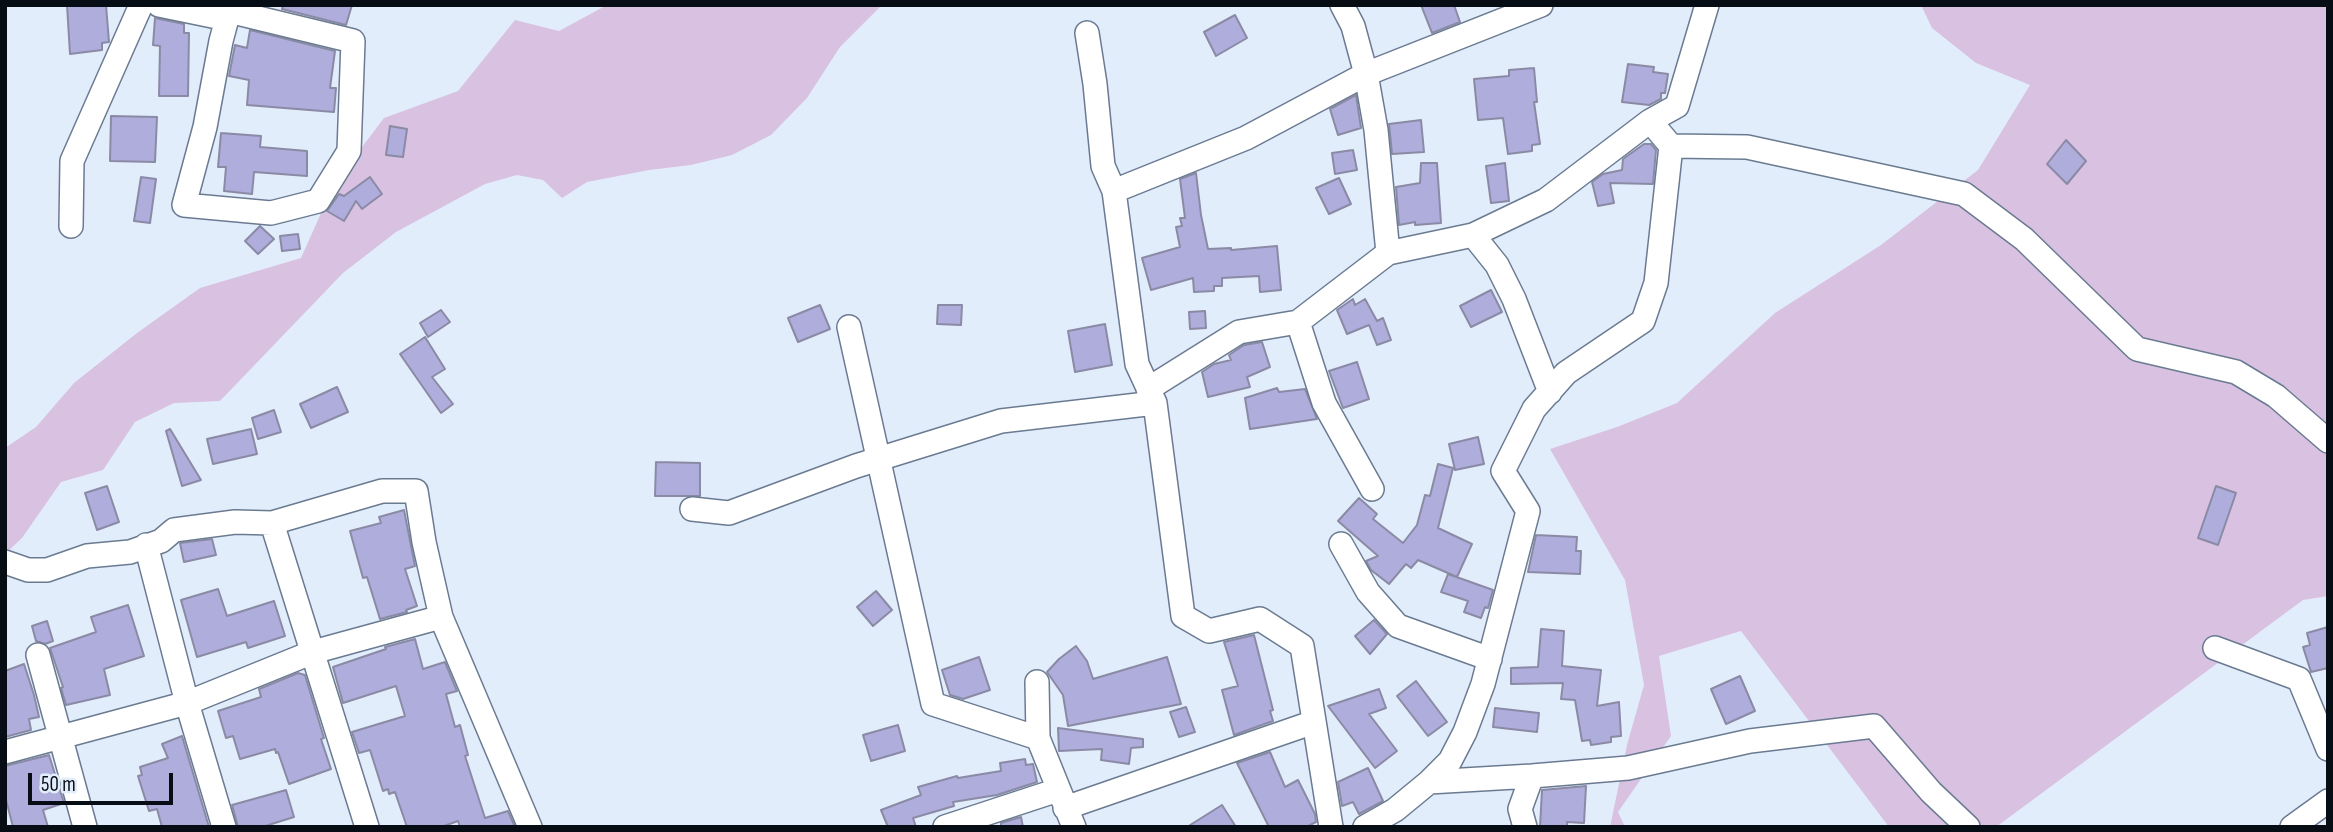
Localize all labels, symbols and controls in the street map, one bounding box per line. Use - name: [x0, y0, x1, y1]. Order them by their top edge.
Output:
- scale bar: [32, 758, 177, 802]
- text: 50 m: [41, 772, 76, 797]

